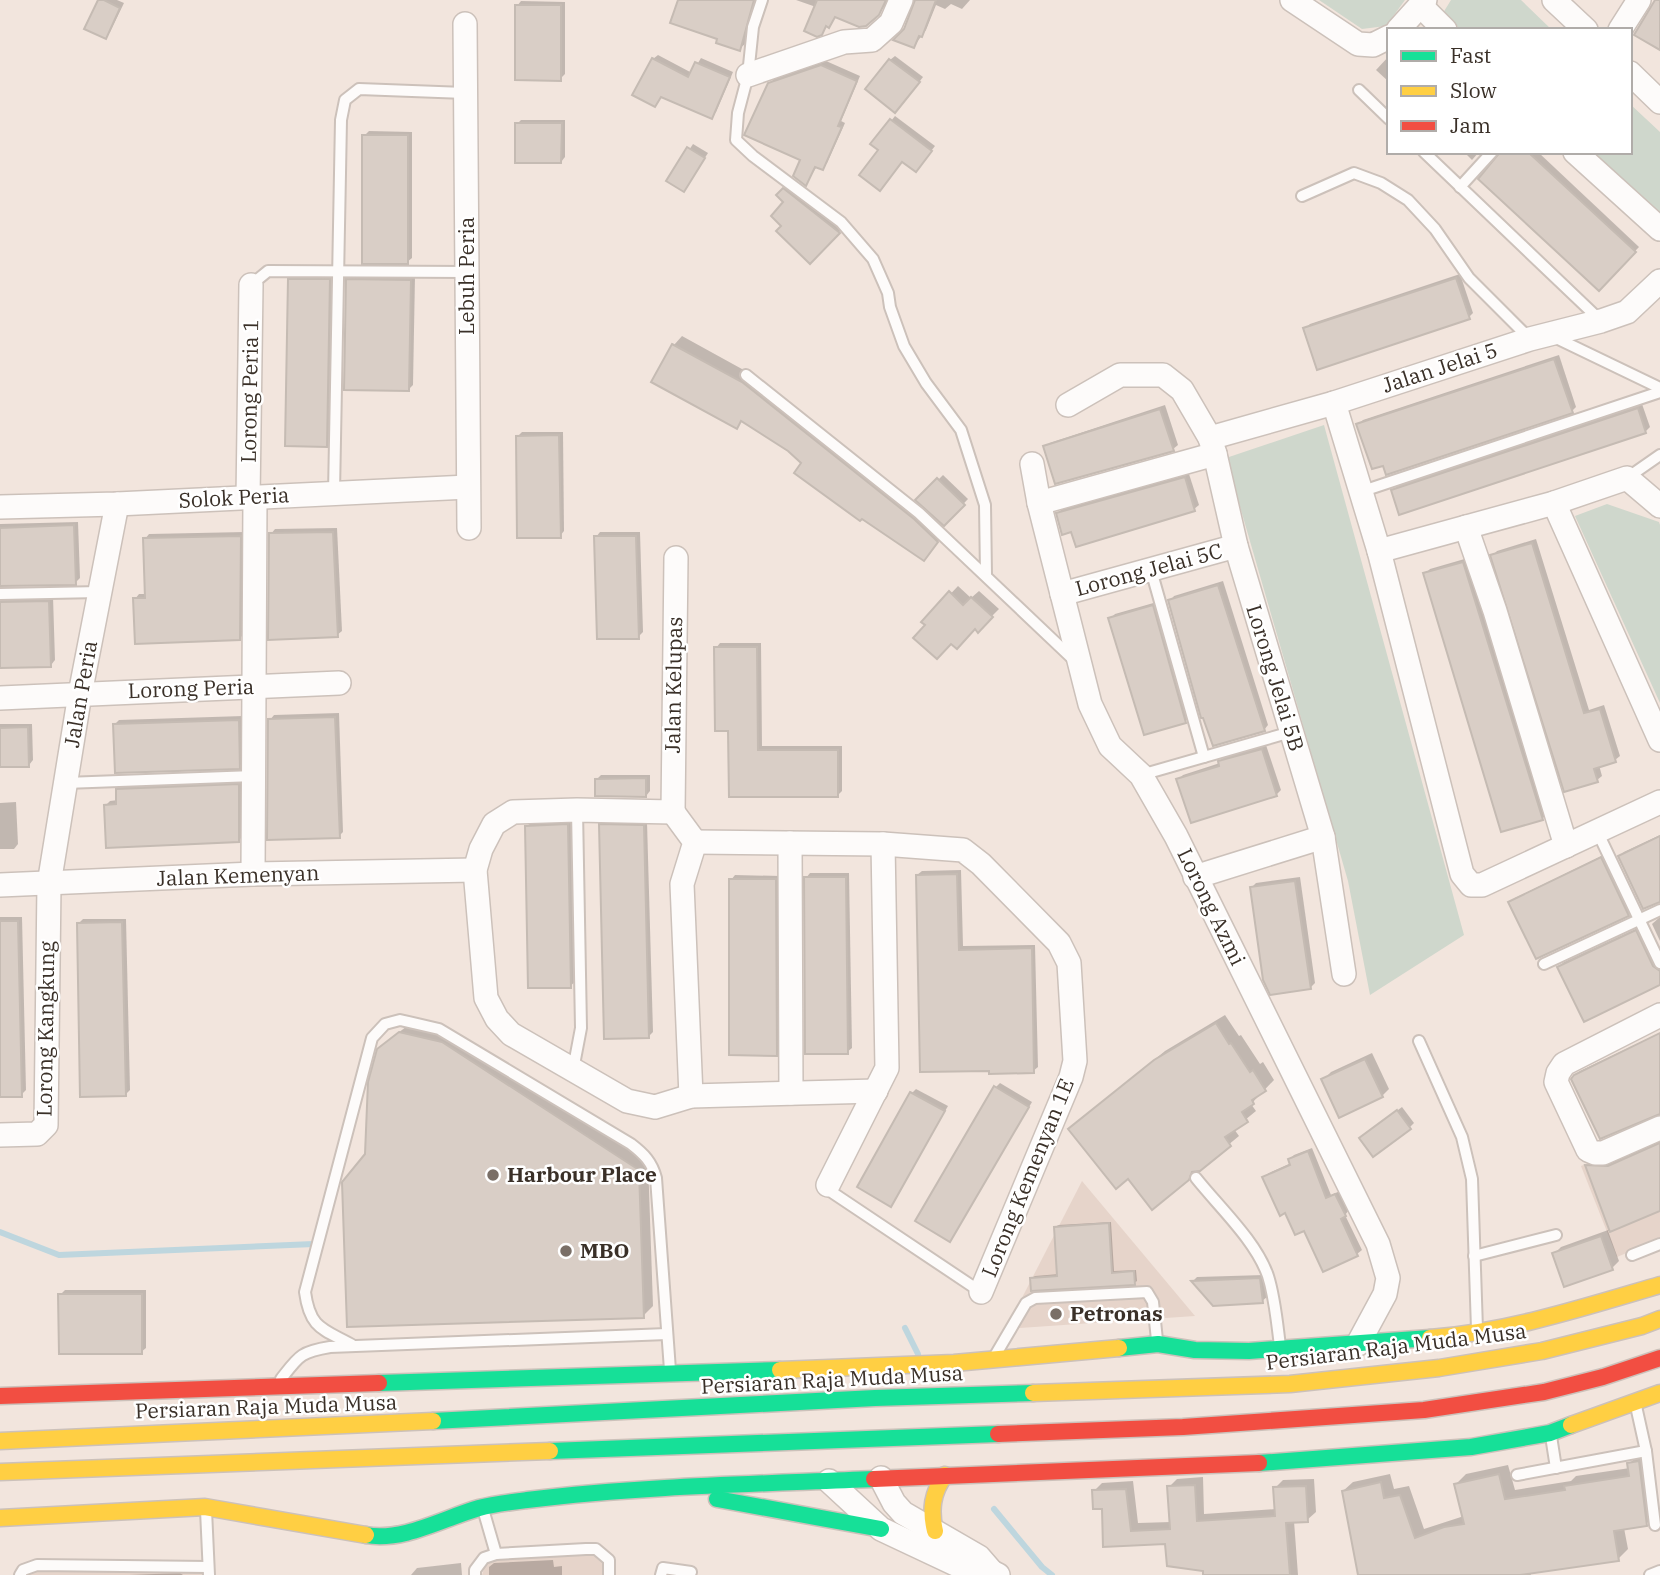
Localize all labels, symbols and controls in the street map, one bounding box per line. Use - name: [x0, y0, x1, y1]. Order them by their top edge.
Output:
- legend: [1387, 28, 1632, 154]
- text: Fast: [1450, 41, 1491, 69]
- text: Slow: [1450, 76, 1497, 104]
- text: Jam: [1450, 111, 1491, 139]
- street label: Lebuh Peria: [452, 217, 480, 335]
- street label: Lorong Peria 1: [234, 319, 264, 463]
- street label: Jalan Jelai 5: [1379, 335, 1501, 399]
- street label: Solok Peria: [178, 480, 290, 514]
- street label: Lorong Jelai 5C: [1072, 536, 1225, 602]
- street label: Lorong Jelai 5B: [1240, 601, 1312, 754]
- street label: Jalan Kelupas: [658, 616, 688, 754]
- street label: Jalan Peria: [57, 638, 103, 750]
- street label: Lorong Peria: [127, 672, 255, 704]
- street label: Lorong Azmi: [1171, 843, 1252, 970]
- street label: Jalan Kemenyan: [156, 858, 320, 892]
- street label: Lorong Kangkung: [29, 940, 61, 1117]
- street label: Lorong Kemenyan 1E: [974, 1074, 1080, 1281]
- place label: Harbour Place: [507, 1160, 657, 1188]
- marker: Harbour Place: [485, 1167, 501, 1183]
- place label: MBO: [580, 1236, 630, 1264]
- marker: MBO: [558, 1243, 574, 1259]
- place label: Petronas: [1070, 1299, 1163, 1327]
- marker: Petronas: [1048, 1306, 1064, 1322]
- street label: Persiaran Raja Muda Musa: [1264, 1316, 1528, 1376]
- street label: Persiaran Raja Muda Musa: [700, 1358, 964, 1400]
- street label: Persiaran Raja Muda Musa: [134, 1387, 398, 1425]

